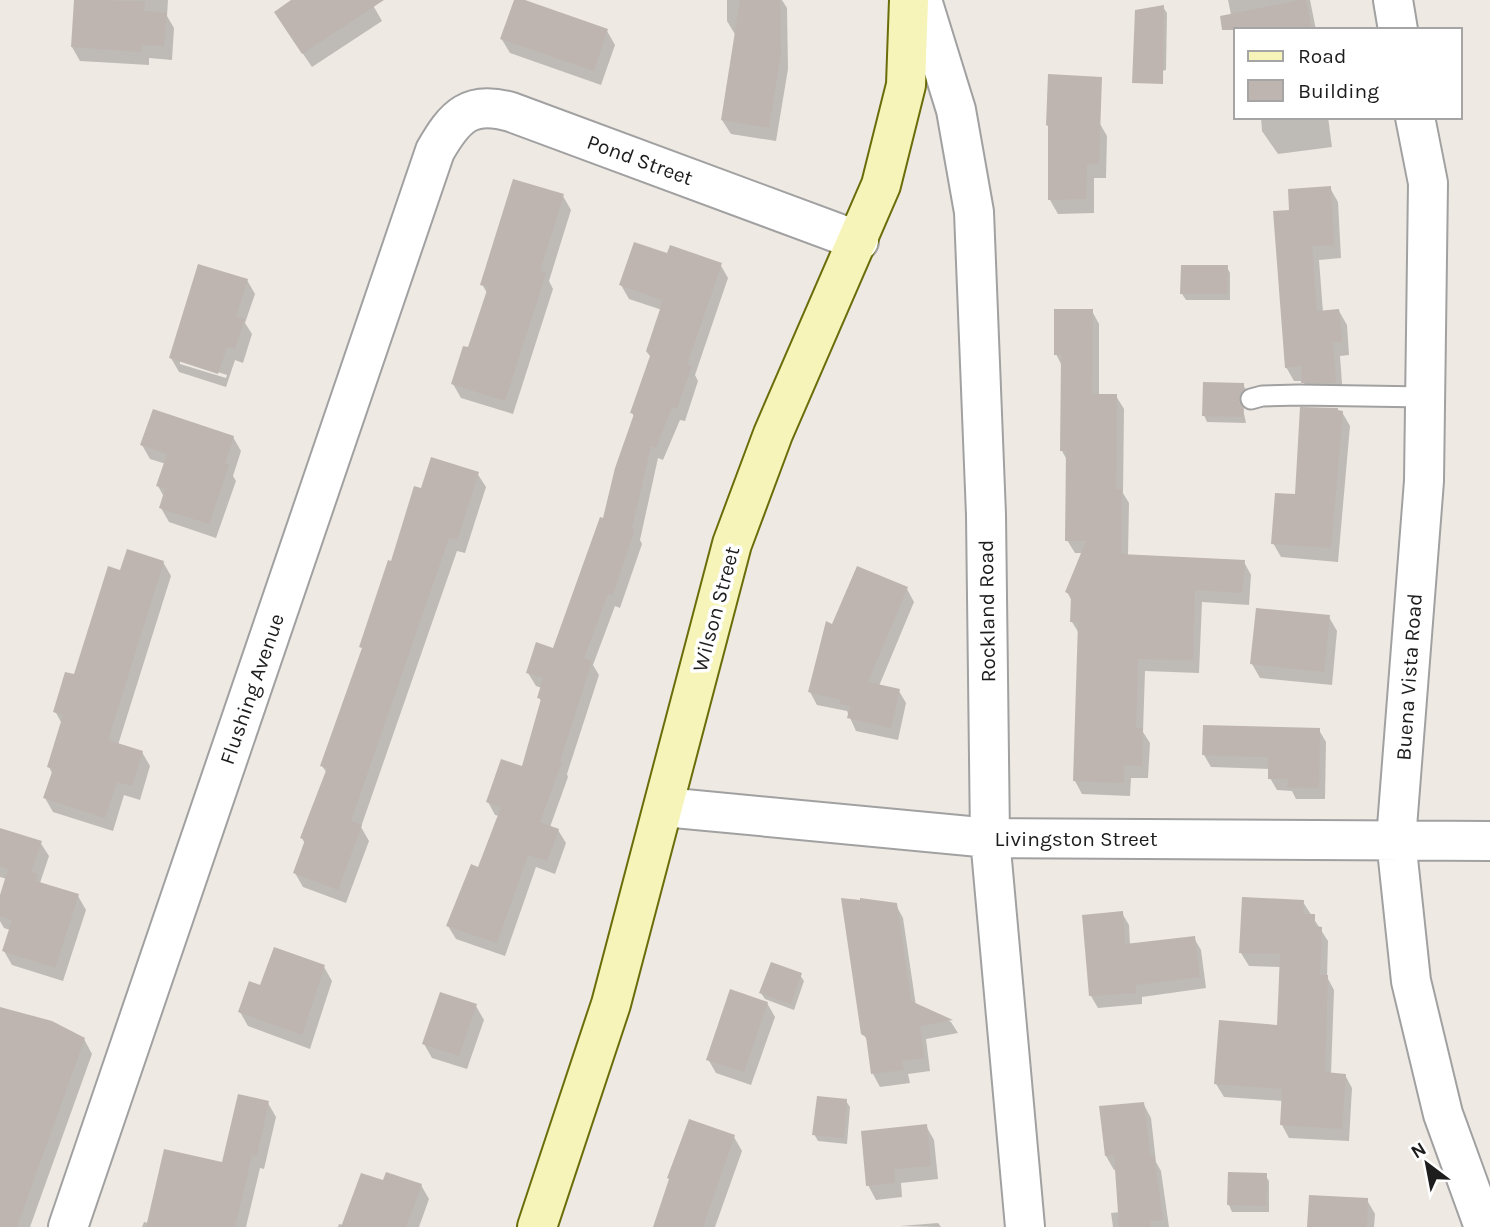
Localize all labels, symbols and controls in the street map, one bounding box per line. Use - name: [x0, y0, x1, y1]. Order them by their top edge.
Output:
- legend: [1234, 28, 1462, 119]
- text: Road: [1298, 44, 1346, 68]
- text: Building: [1298, 79, 1379, 103]
- street label: Pond Street: [584, 130, 696, 190]
- street label: Rockland Road: [974, 539, 1000, 683]
- street label: Wilson Street: [688, 544, 744, 674]
- street label: Buena Vista Road: [1391, 593, 1427, 761]
- street label: Flushing Avenue: [215, 610, 289, 768]
- street label: Livingston Street: [994, 827, 1158, 851]
- north arrow: [1392, 1129, 1462, 1199]
- text: N: [1407, 1137, 1430, 1163]

